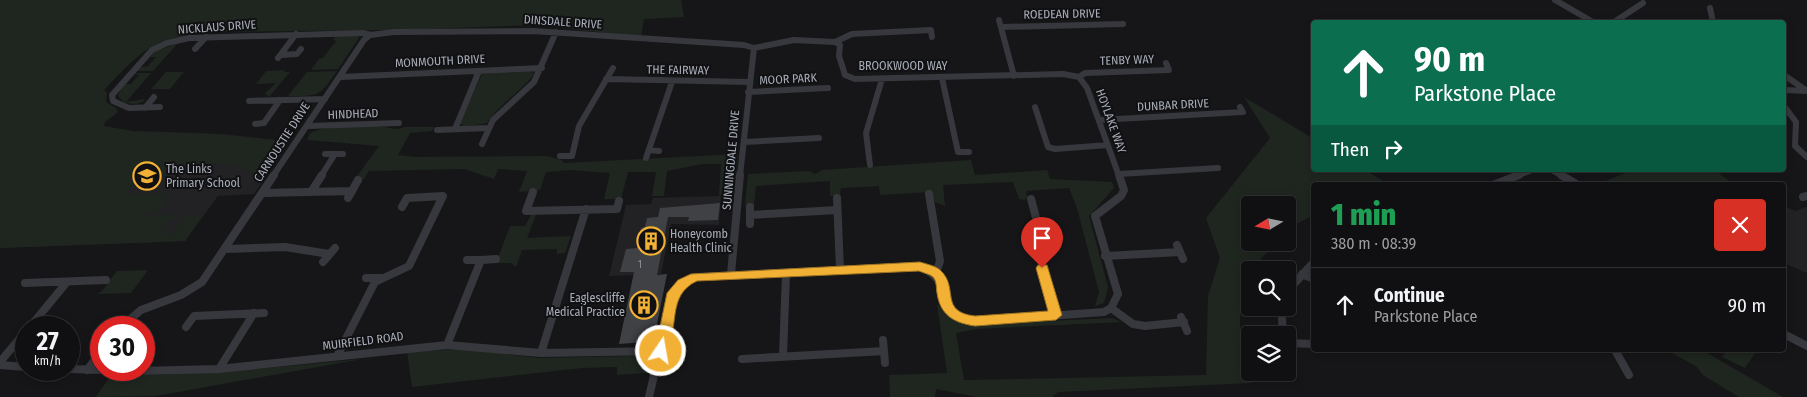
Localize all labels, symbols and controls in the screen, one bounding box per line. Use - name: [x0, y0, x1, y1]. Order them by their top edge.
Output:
- street label: ROEDEAN DRIVE: [1023, 6, 1101, 22]
- street label: DINSDALE DRIVE: [523, 12, 603, 32]
- street label: NICKLAUS DRIVE: [177, 17, 257, 37]
- text: 90 m: [1414, 38, 1485, 80]
- icon: ahead: [1331, 40, 1396, 105]
- street label: MONMOUTH DRIVE: [395, 52, 486, 70]
- street label: TENBY WAY: [1100, 52, 1154, 68]
- street label: BROOKWOOD WAY: [859, 59, 947, 73]
- street label: THE FAIRWAY: [647, 62, 709, 78]
- street label: MOOR PARK: [759, 70, 818, 87]
- text: Parkstone Place: [1414, 80, 1556, 107]
- street label: HOYLAKE WAY: [1093, 87, 1129, 155]
- street label: DUNBAR DRIVE: [1137, 96, 1210, 114]
- street label: CARNOUSTIE DRIVE: [251, 99, 313, 184]
- street label: HINDHEAD: [327, 106, 379, 122]
- street label: SUNNINGDALE DRIVE: [720, 109, 742, 211]
- icon: right: [1379, 135, 1407, 163]
- text: Then: [1331, 138, 1369, 161]
- school or university icon: The Links Primary School: [132, 161, 162, 191]
- place label: The Links Primary School: [166, 162, 240, 190]
- north arrow: [1241, 196, 1296, 251]
- map controls: [1241, 196, 1296, 381]
- text: 1 min: [1331, 197, 1396, 233]
- button: close: [1714, 199, 1766, 251]
- pin: [1021, 217, 1063, 268]
- icon: arrive: [1028, 224, 1056, 252]
- building icon: Honeycomb Health Clinic: [636, 226, 666, 256]
- place label: Honeycomb Health Clinic: [670, 227, 732, 255]
- text: 380 m · 08:39: [1331, 234, 1416, 253]
- house number: 1: [638, 259, 642, 271]
- button: search: [1241, 261, 1296, 316]
- text: Continue: [1374, 284, 1445, 307]
- building icon: Eaglescliffe Medical Practice: [629, 290, 659, 320]
- place label: Eaglescliffe Medical Practice: [546, 291, 625, 319]
- icon: ahead: [1331, 291, 1359, 319]
- text: 90 m: [1728, 294, 1766, 317]
- text: Parkstone Place: [1374, 307, 1477, 326]
- speed limit sign: 30: [90, 316, 155, 381]
- position arrow: [634, 324, 686, 376]
- button: layers: [1241, 326, 1296, 381]
- text: 27: [36, 327, 59, 357]
- street label: MUIRFIELD ROAD: [322, 329, 404, 353]
- text: km/h: [34, 354, 61, 368]

